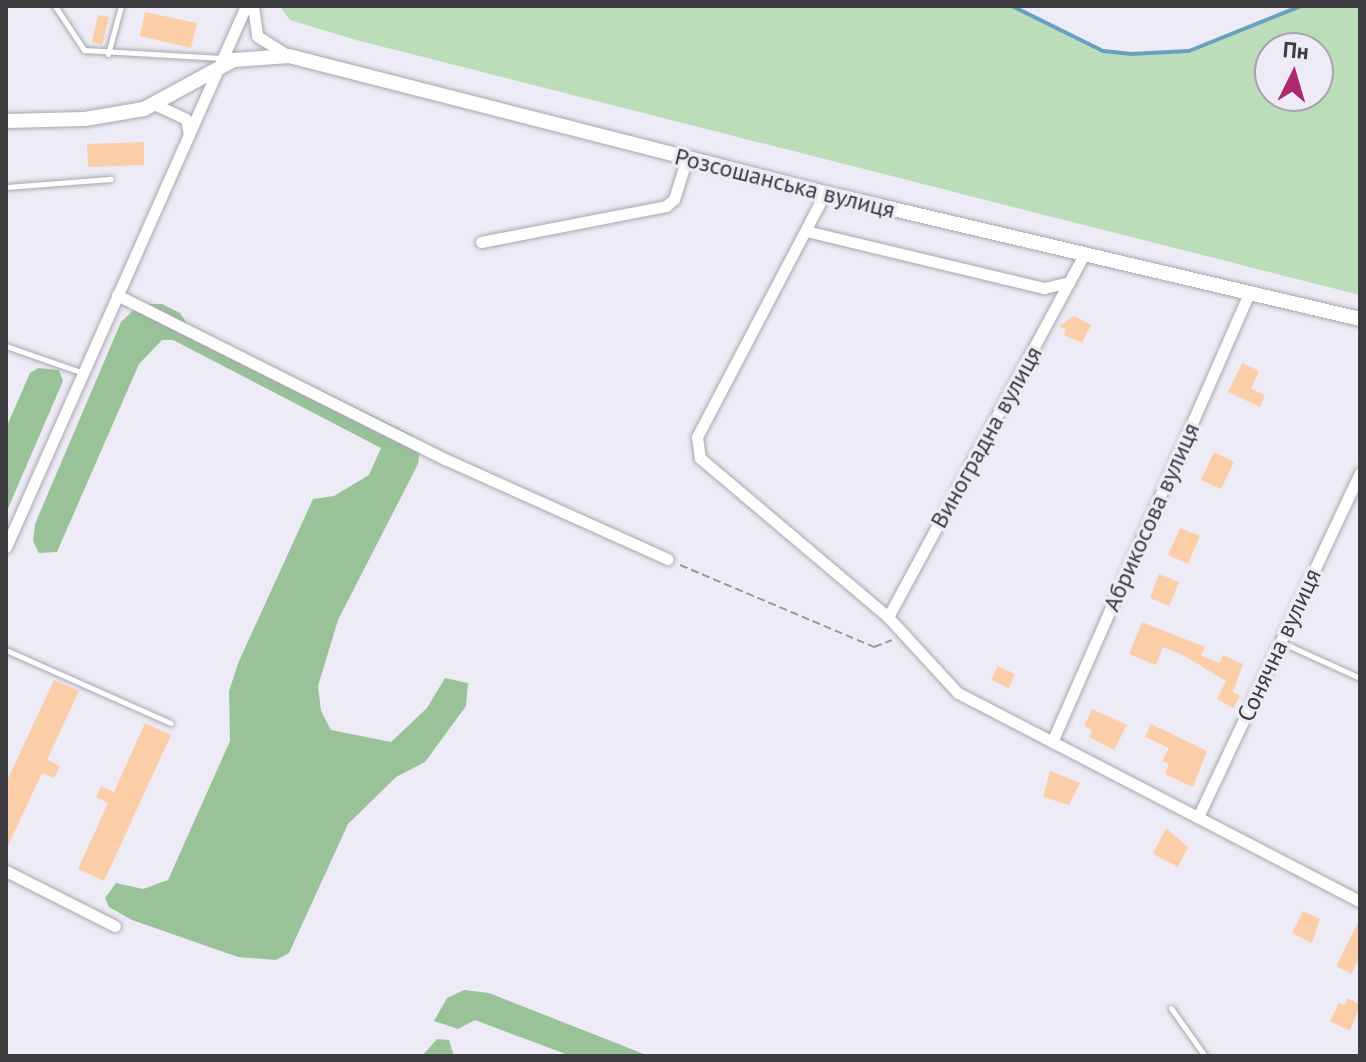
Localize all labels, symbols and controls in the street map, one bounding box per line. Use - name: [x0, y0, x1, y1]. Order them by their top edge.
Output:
- north arrow: [1254, 32, 1334, 112]
- text: Пн: [1282, 35, 1310, 65]
- street label: Розсошанська вулиця: [672, 142, 898, 224]
- street label: Виноградна вулиця: [924, 341, 1048, 533]
- street label: Абрикосова вулиця: [1097, 418, 1205, 616]
- street label: Сонячна вулиця: [1231, 564, 1327, 726]

